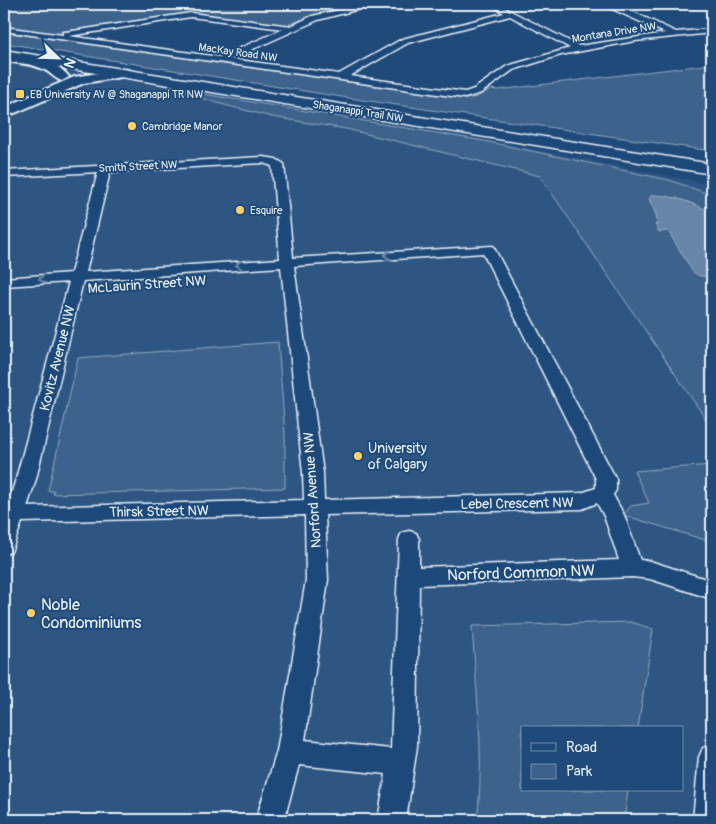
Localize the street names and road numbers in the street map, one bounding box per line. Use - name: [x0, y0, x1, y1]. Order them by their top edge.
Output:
- street label: Montana Drive NW: [571, 19, 657, 46]
- street label: MacKay Road NW: [198, 41, 278, 64]
- street label: Shaganappi Trail NW: [312, 98, 404, 125]
- street label: Smith Street NW: [98, 158, 178, 175]
- street label: McLaurin Street NW: [87, 272, 207, 297]
- street label: Kovitz Avenue NW: [36, 304, 79, 413]
- street label: Norford Avenue NW: [300, 431, 325, 549]
- street label: Lebel Crescent NW: [460, 494, 574, 513]
- street label: Thirsk Street NW: [109, 502, 209, 521]
- street label: Norford Common NW: [447, 560, 595, 586]

